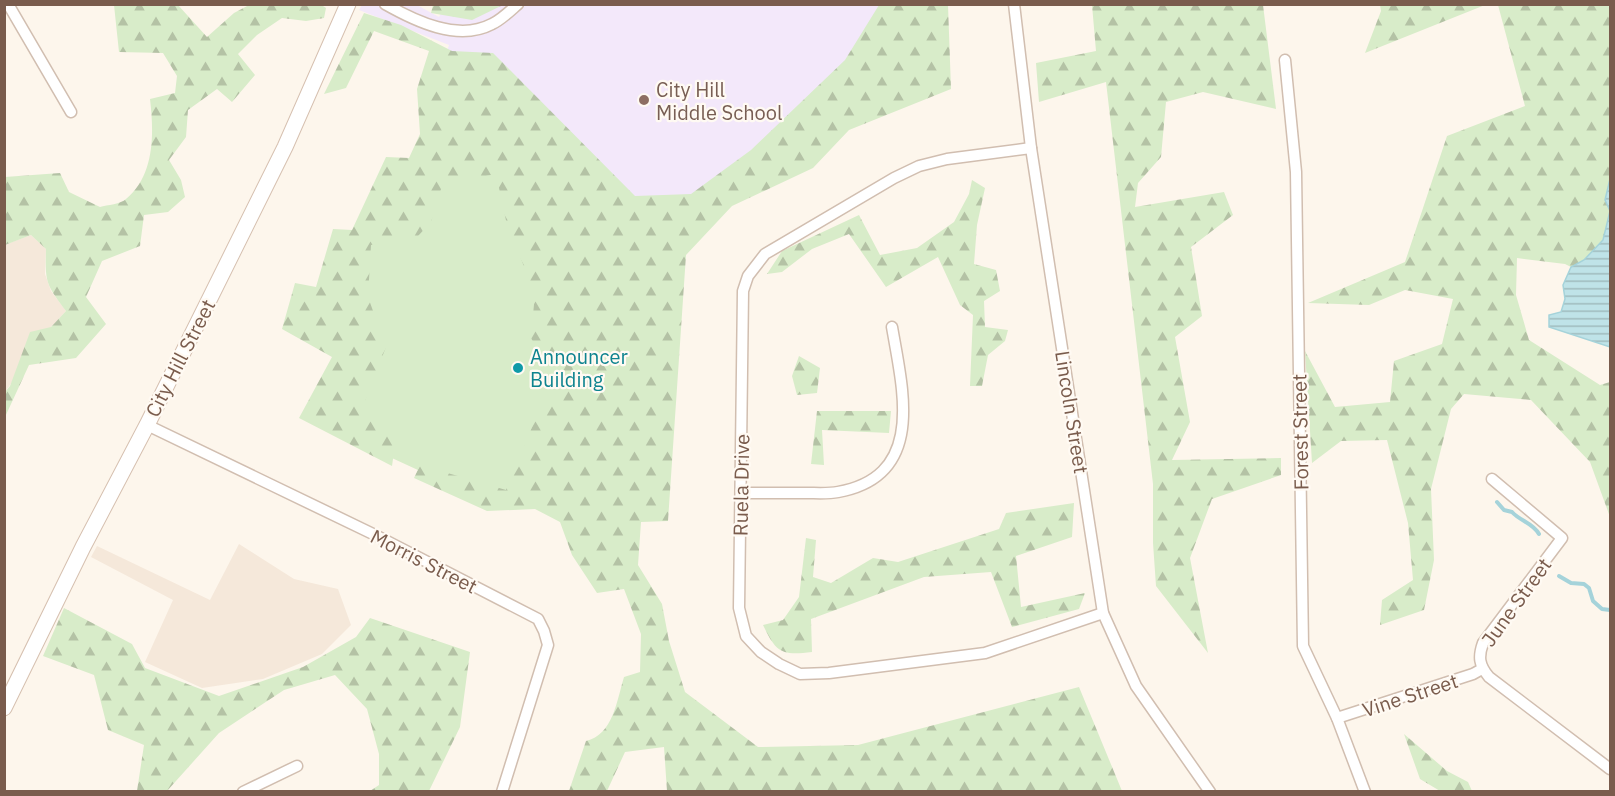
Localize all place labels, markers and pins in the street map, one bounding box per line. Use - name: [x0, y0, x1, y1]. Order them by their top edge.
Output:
- place label: City Hill Middle School: [656, 76, 782, 126]
- marker: City Hill Middle School: [637, 93, 651, 107]
- place label: Announcer Building: [530, 343, 628, 393]
- marker: Announcer Building: [511, 361, 525, 375]

